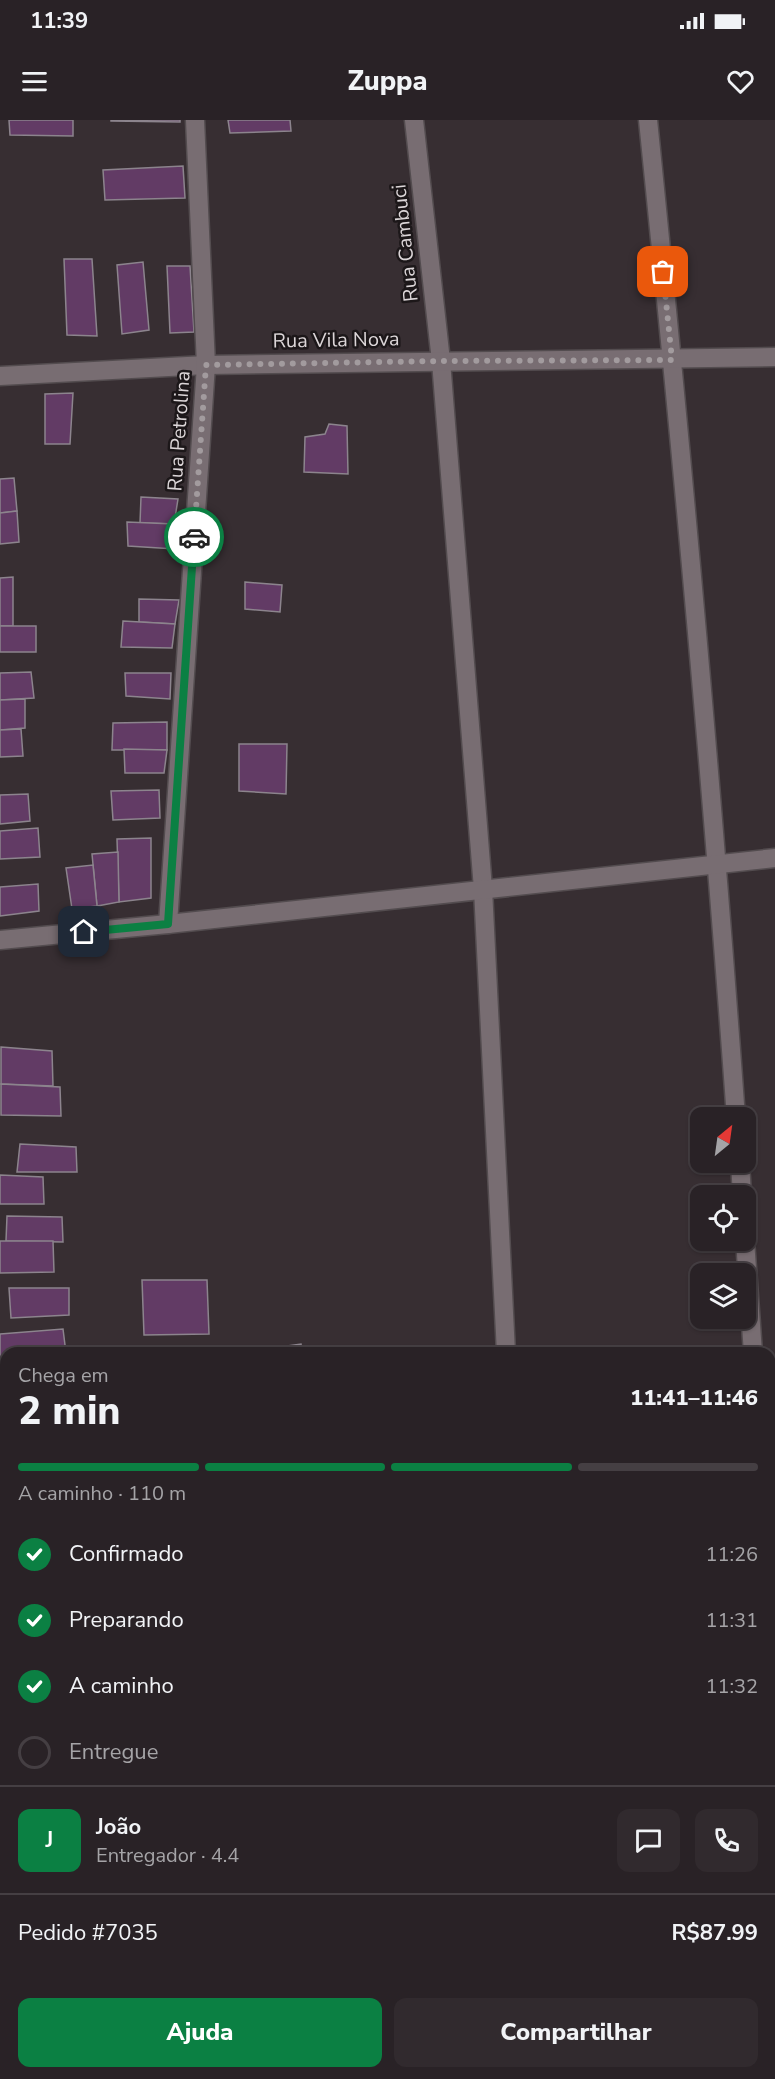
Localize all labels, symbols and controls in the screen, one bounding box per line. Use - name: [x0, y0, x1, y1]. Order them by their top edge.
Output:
- text: 11:39: [30, 6, 88, 36]
- text: Zuppa: [347, 63, 428, 100]
- icon: menu: [18, 65, 51, 98]
- icon: heart: [724, 65, 757, 98]
- street label: Rua Cambuci: [385, 183, 425, 303]
- pin: [637, 246, 688, 297]
- icon: bag: [646, 255, 679, 288]
- street label: Rua Vila Nova: [272, 325, 400, 355]
- street label: Rua Petrolina: [161, 370, 197, 492]
- courier: [164, 507, 224, 567]
- icon: car: [178, 521, 211, 554]
- pin: [58, 906, 109, 957]
- icon: home: [67, 915, 100, 948]
- north arrow: [690, 1107, 756, 1173]
- map controls: [690, 1107, 756, 1329]
- button: locate: [690, 1185, 756, 1251]
- button: layers: [690, 1263, 756, 1329]
- text: Chega em: [18, 1362, 109, 1389]
- text: 11:41–11:46: [630, 1383, 758, 1413]
- text: 2 min: [18, 1385, 121, 1438]
- text: A caminho · 110 m: [18, 1480, 186, 1507]
- icon: check: [18, 1538, 51, 1571]
- text: Confirmado: [69, 1539, 184, 1569]
- text: 11:26: [705, 1541, 758, 1568]
- icon: check: [18, 1604, 51, 1637]
- text: Preparando: [69, 1605, 184, 1635]
- text: 11:31: [705, 1607, 758, 1634]
- icon: check: [18, 1670, 51, 1703]
- text: A caminho: [69, 1671, 174, 1701]
- text: 11:32: [705, 1673, 758, 1700]
- text: Entregue: [69, 1737, 158, 1767]
- button: chat: [617, 1809, 680, 1872]
- button: phone: [695, 1809, 758, 1872]
- text: João: [96, 1812, 141, 1842]
- text: J: [46, 1825, 53, 1855]
- text: Entregador · 4.4: [96, 1842, 239, 1869]
- text: Pedido #7035: [18, 1918, 158, 1948]
- text: R$87.99: [671, 1918, 758, 1948]
- button: Ajuda: [18, 1998, 382, 2067]
- button: Compartilhar: [394, 1998, 758, 2067]

